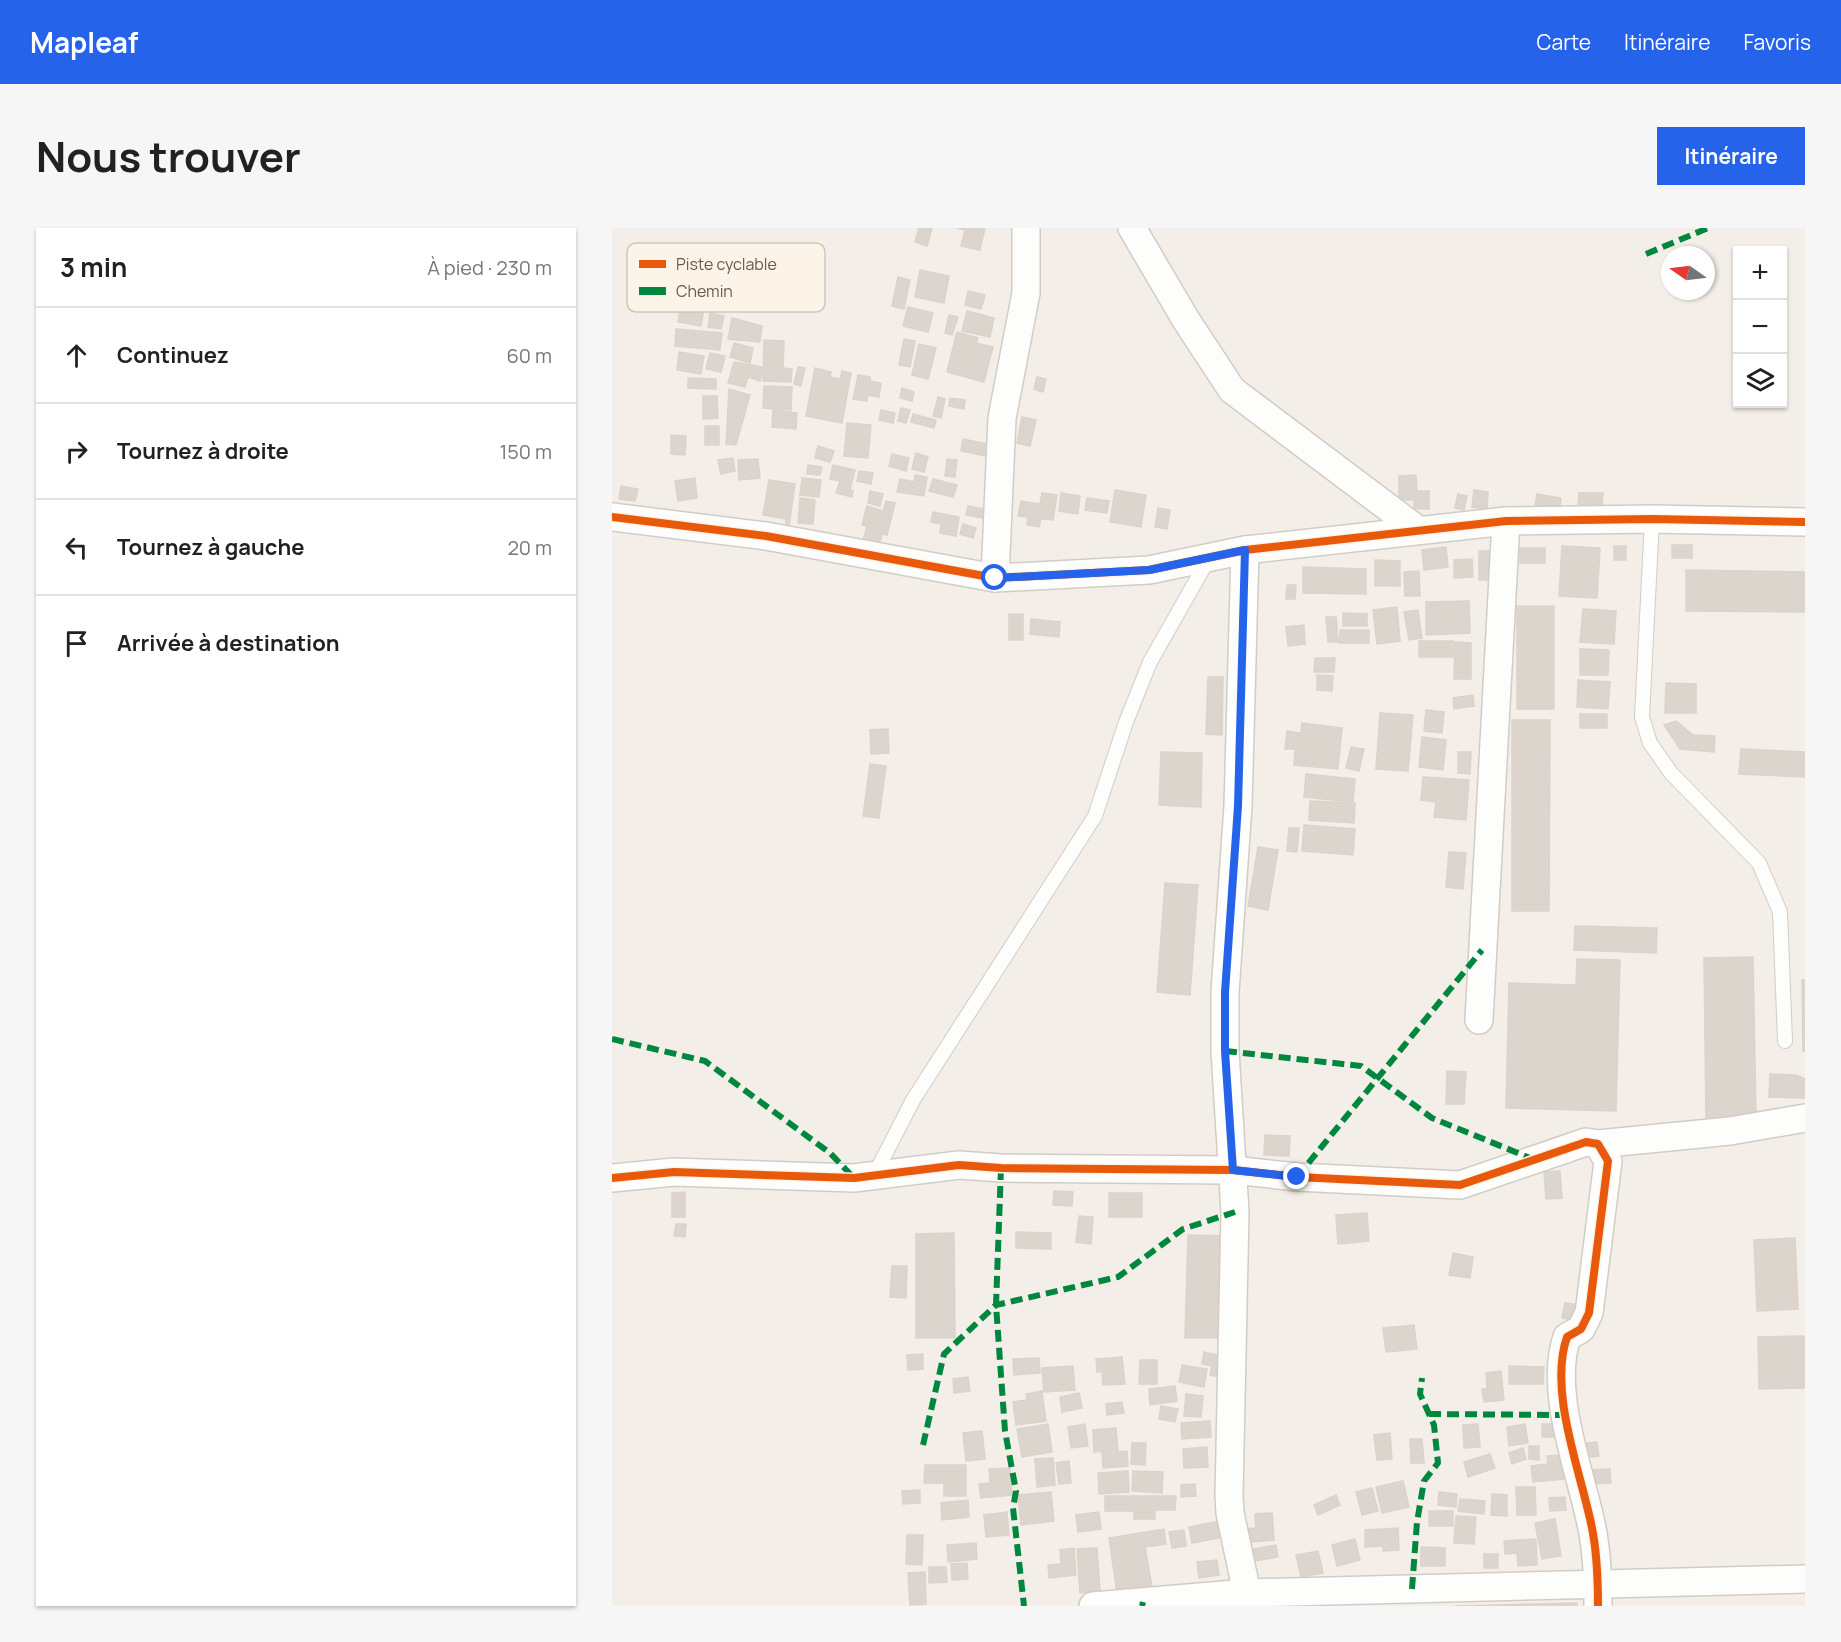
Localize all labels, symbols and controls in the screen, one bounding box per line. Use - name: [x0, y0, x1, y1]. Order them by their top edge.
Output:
- text: Mapleaf: [30, 23, 138, 61]
- text: Carte: [1537, 28, 1591, 56]
- text: Itinéraire: [1624, 28, 1710, 56]
- text: Favoris: [1743, 28, 1811, 56]
- text: Nous trouver: [36, 127, 301, 185]
- button: Itinéraire: [1657, 127, 1805, 185]
- legend: [627, 243, 825, 312]
- north arrow: [1661, 246, 1715, 300]
- map controls: [1733, 246, 1787, 408]
- button: +: [1733, 246, 1787, 300]
- text: 3 min: [60, 249, 127, 285]
- text: Piste cyclable: [676, 253, 777, 275]
- text: À pied · 230 m: [427, 254, 552, 281]
- text: Chemin: [676, 280, 733, 302]
- button: −: [1733, 300, 1787, 354]
- icon: ahead: [60, 339, 93, 372]
- text: Continuez: [117, 340, 229, 370]
- text: 60 m: [506, 342, 552, 369]
- button: layers: [1733, 354, 1787, 408]
- icon: right: [60, 435, 93, 468]
- text: Tournez à droite: [117, 436, 289, 466]
- text: 150 m: [499, 438, 552, 465]
- icon: left: [60, 531, 93, 564]
- text: Tournez à gauche: [117, 532, 304, 562]
- text: 20 m: [507, 534, 552, 561]
- route start: [981, 564, 1007, 590]
- icon: arrive: [60, 627, 93, 660]
- text: Arrivée à destination: [117, 628, 340, 658]
- route end: [1283, 1163, 1309, 1189]

